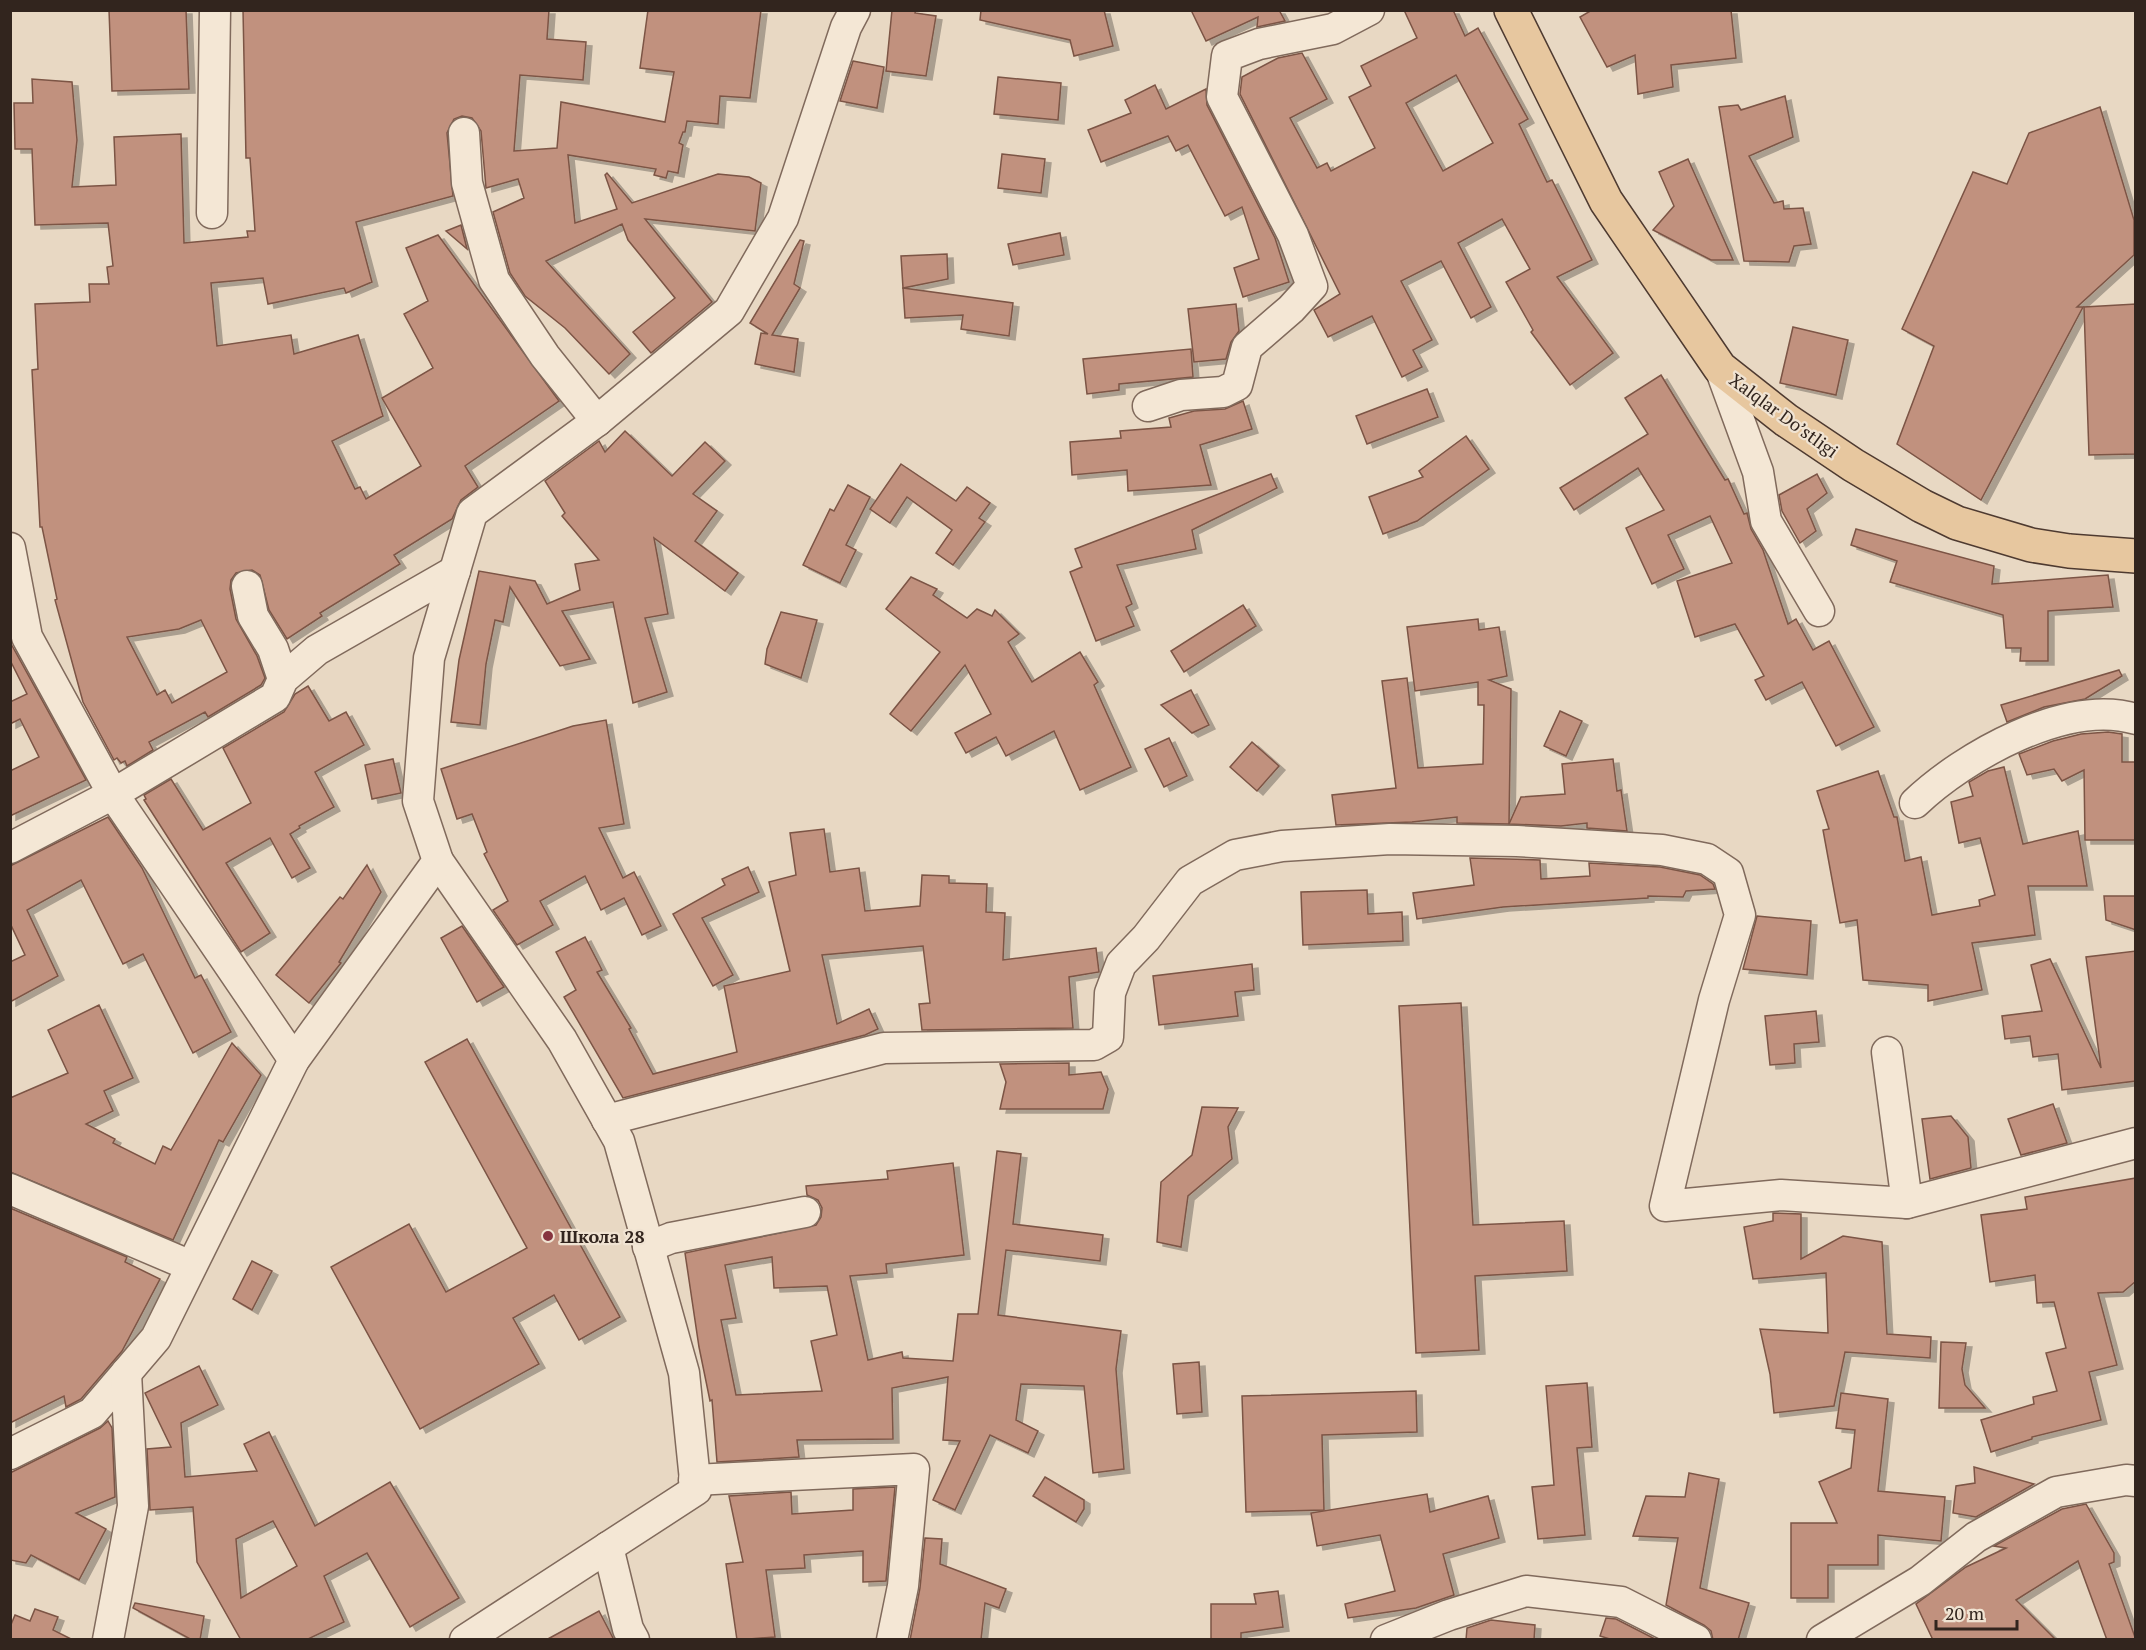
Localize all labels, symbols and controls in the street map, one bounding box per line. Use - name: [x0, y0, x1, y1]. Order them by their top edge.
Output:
- street label: Xalqlar Do’stligi: [1725, 367, 1843, 463]
- place label: Школа 28: [560, 1224, 645, 1248]
- marker: Школа 28: [541, 1229, 555, 1243]
- scale bar: [1936, 1593, 2017, 1631]
- text: 20 m: [1945, 1601, 1985, 1625]

